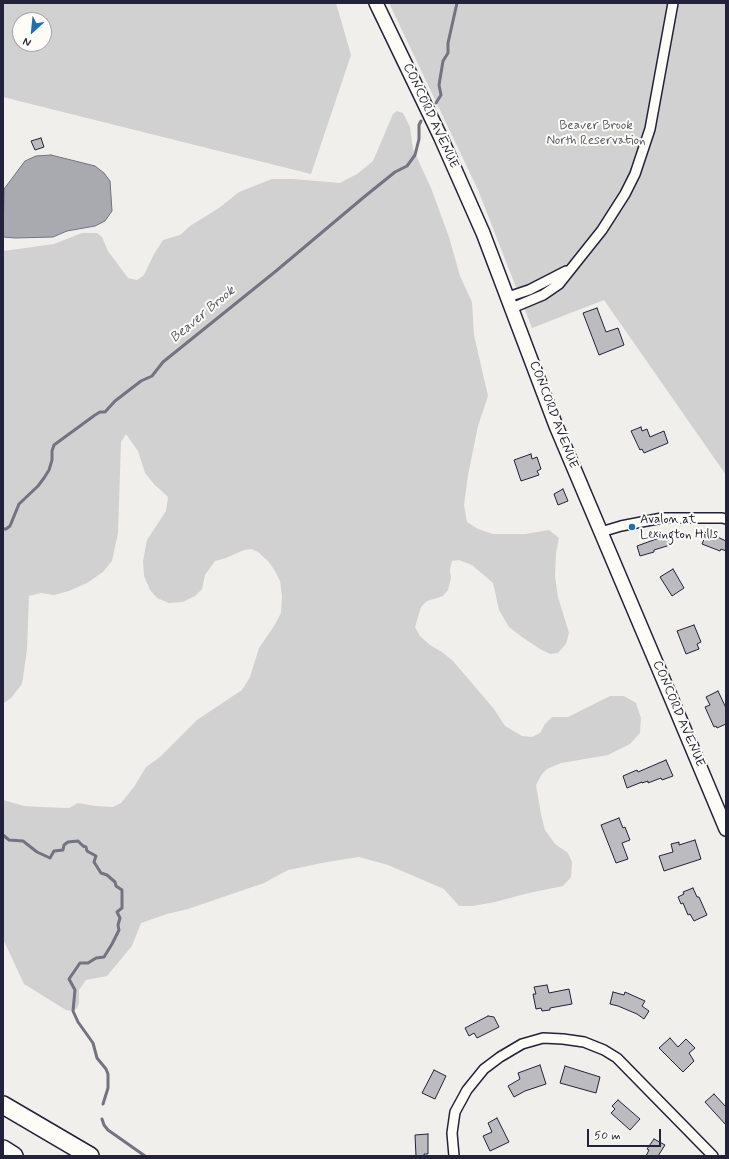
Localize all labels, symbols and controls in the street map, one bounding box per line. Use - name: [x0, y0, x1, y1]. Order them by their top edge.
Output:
- north arrow: [12, 12, 52, 52]
- text: N: [21, 34, 33, 50]
- street label: CONCORD AVENUE: [399, 61, 461, 171]
- park label: Beaver Brook North Reservation: [546, 118, 646, 149]
- water label: Beaver Brook: [167, 283, 239, 347]
- street label: CONCORD AVENUE: [525, 359, 581, 471]
- place label: Avalon at Lexington Hills: [640, 512, 718, 543]
- marker: Avalon at Lexington Hills: [627, 522, 637, 532]
- street label: CONCORD AVENUE: [649, 658, 707, 770]
- scale bar: [589, 1121, 663, 1147]
- text: 50 m: [594, 1128, 621, 1144]

